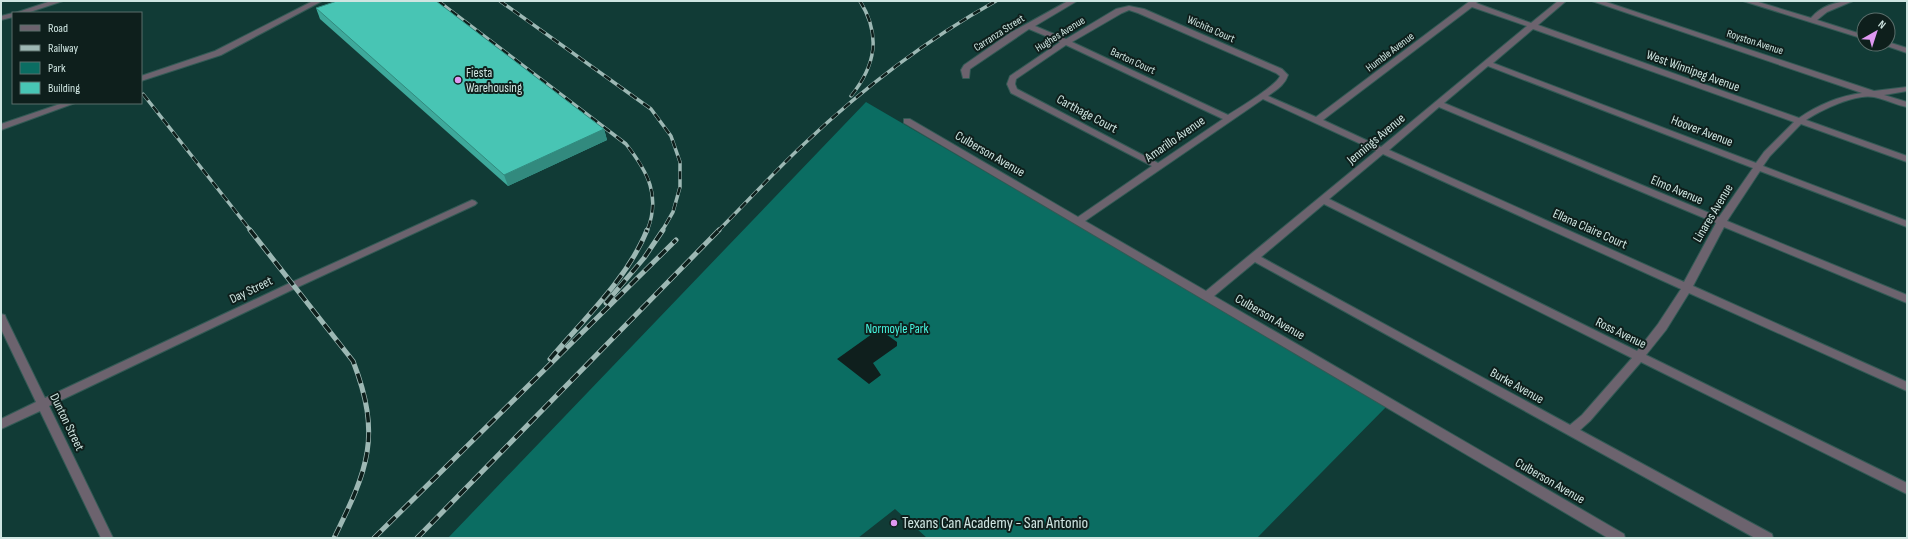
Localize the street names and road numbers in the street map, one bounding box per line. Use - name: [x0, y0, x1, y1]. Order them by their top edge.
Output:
- street label: Carranza Street: [971, 12, 1027, 54]
- street label: Wichita Court: [1185, 13, 1237, 46]
- street label: Hughes Avenue: [1033, 14, 1087, 54]
- street label: Royston Avenue: [1725, 27, 1785, 57]
- street label: Humble Avenue: [1363, 30, 1417, 74]
- street label: Barton Court: [1109, 45, 1158, 77]
- street label: West Winnipeg Avenue: [1644, 47, 1742, 95]
- street label: Carthage Court: [1054, 91, 1120, 137]
- street label: Jennings Avenue: [1343, 110, 1408, 168]
- street label: Hoover Avenue: [1669, 112, 1735, 150]
- street label: Amarillo Avenue: [1141, 113, 1208, 166]
- street label: Culberson Avenue: [952, 128, 1028, 180]
- street label: Elmo Avenue: [1648, 172, 1706, 208]
- street label: Linares Avenue: [1689, 181, 1737, 245]
- street label: Ellana Claire Court: [1550, 205, 1630, 253]
- street label: Day Street: [227, 273, 275, 307]
- street label: Culberson Avenue: [1232, 291, 1308, 343]
- street label: Ross Avenue: [1593, 314, 1649, 352]
- street label: Burke Avenue: [1487, 365, 1547, 407]
- street label: Dunton Street: [46, 391, 88, 453]
- street label: Culberson Avenue: [1512, 455, 1588, 507]

